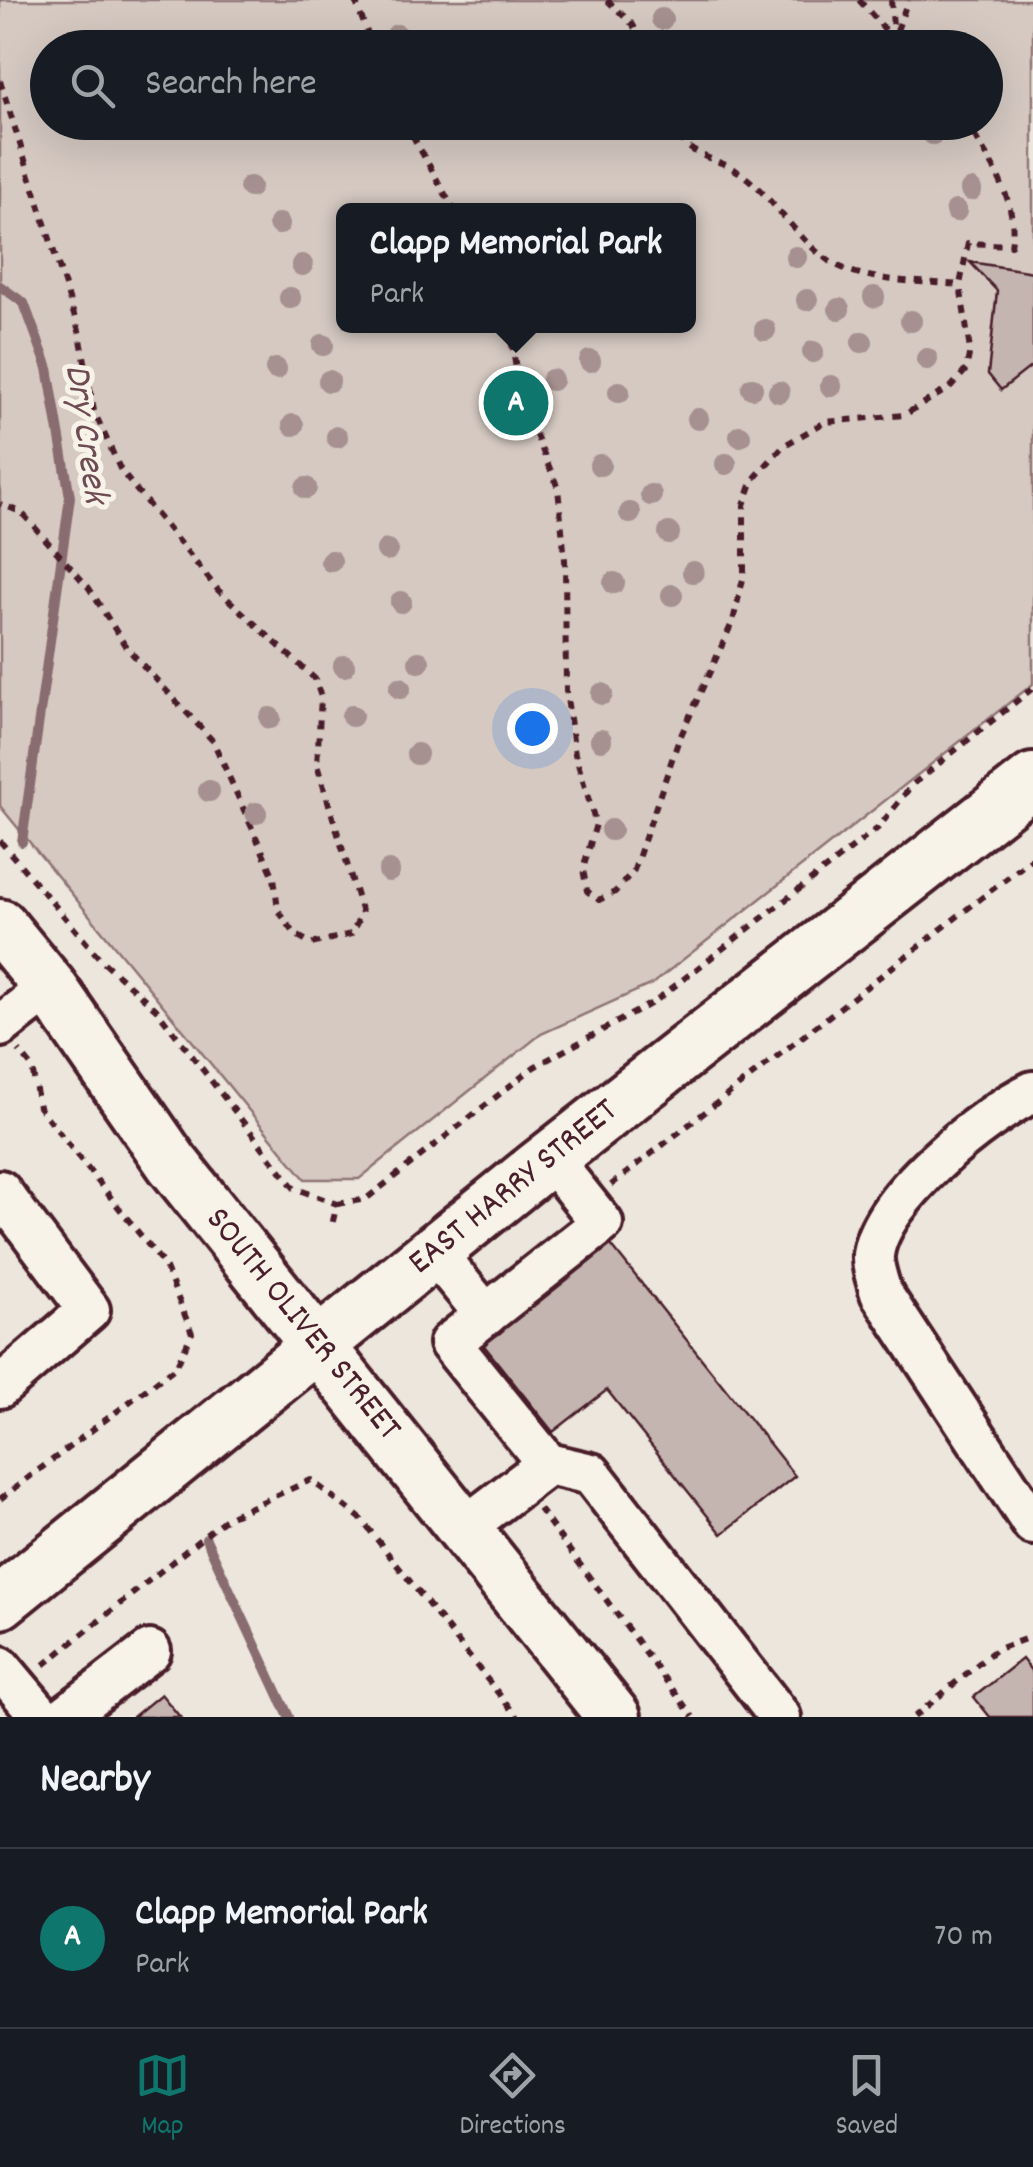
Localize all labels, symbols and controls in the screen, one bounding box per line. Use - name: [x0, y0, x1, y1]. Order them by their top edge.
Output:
- search box: [30, 30, 1003, 140]
- icon: search: [65, 58, 120, 113]
- text: Search here: [145, 58, 317, 113]
- popup: [336, 203, 696, 333]
- text: Clapp Memorial Park: [370, 218, 662, 273]
- text: Park: [370, 273, 424, 319]
- water label: Dry Creek: [47, 361, 121, 510]
- pin: A: [484, 366, 548, 440]
- your location: [507, 703, 558, 754]
- street label: EAST HARRY STREET: [399, 1088, 629, 1288]
- street label: SOUTH OLIVER STREET: [192, 1197, 412, 1453]
- text: Nearby: [40, 1752, 150, 1812]
- text: Clapp Memorial Park: [135, 1888, 428, 1943]
- text: A: [64, 1915, 81, 1961]
- text: 70 m: [934, 1915, 993, 1961]
- text: Park: [135, 1943, 190, 1989]
- tab: Map: [135, 2048, 190, 2148]
- tab: Directions: [460, 2048, 566, 2148]
- tab: Saved: [836, 2048, 898, 2148]

